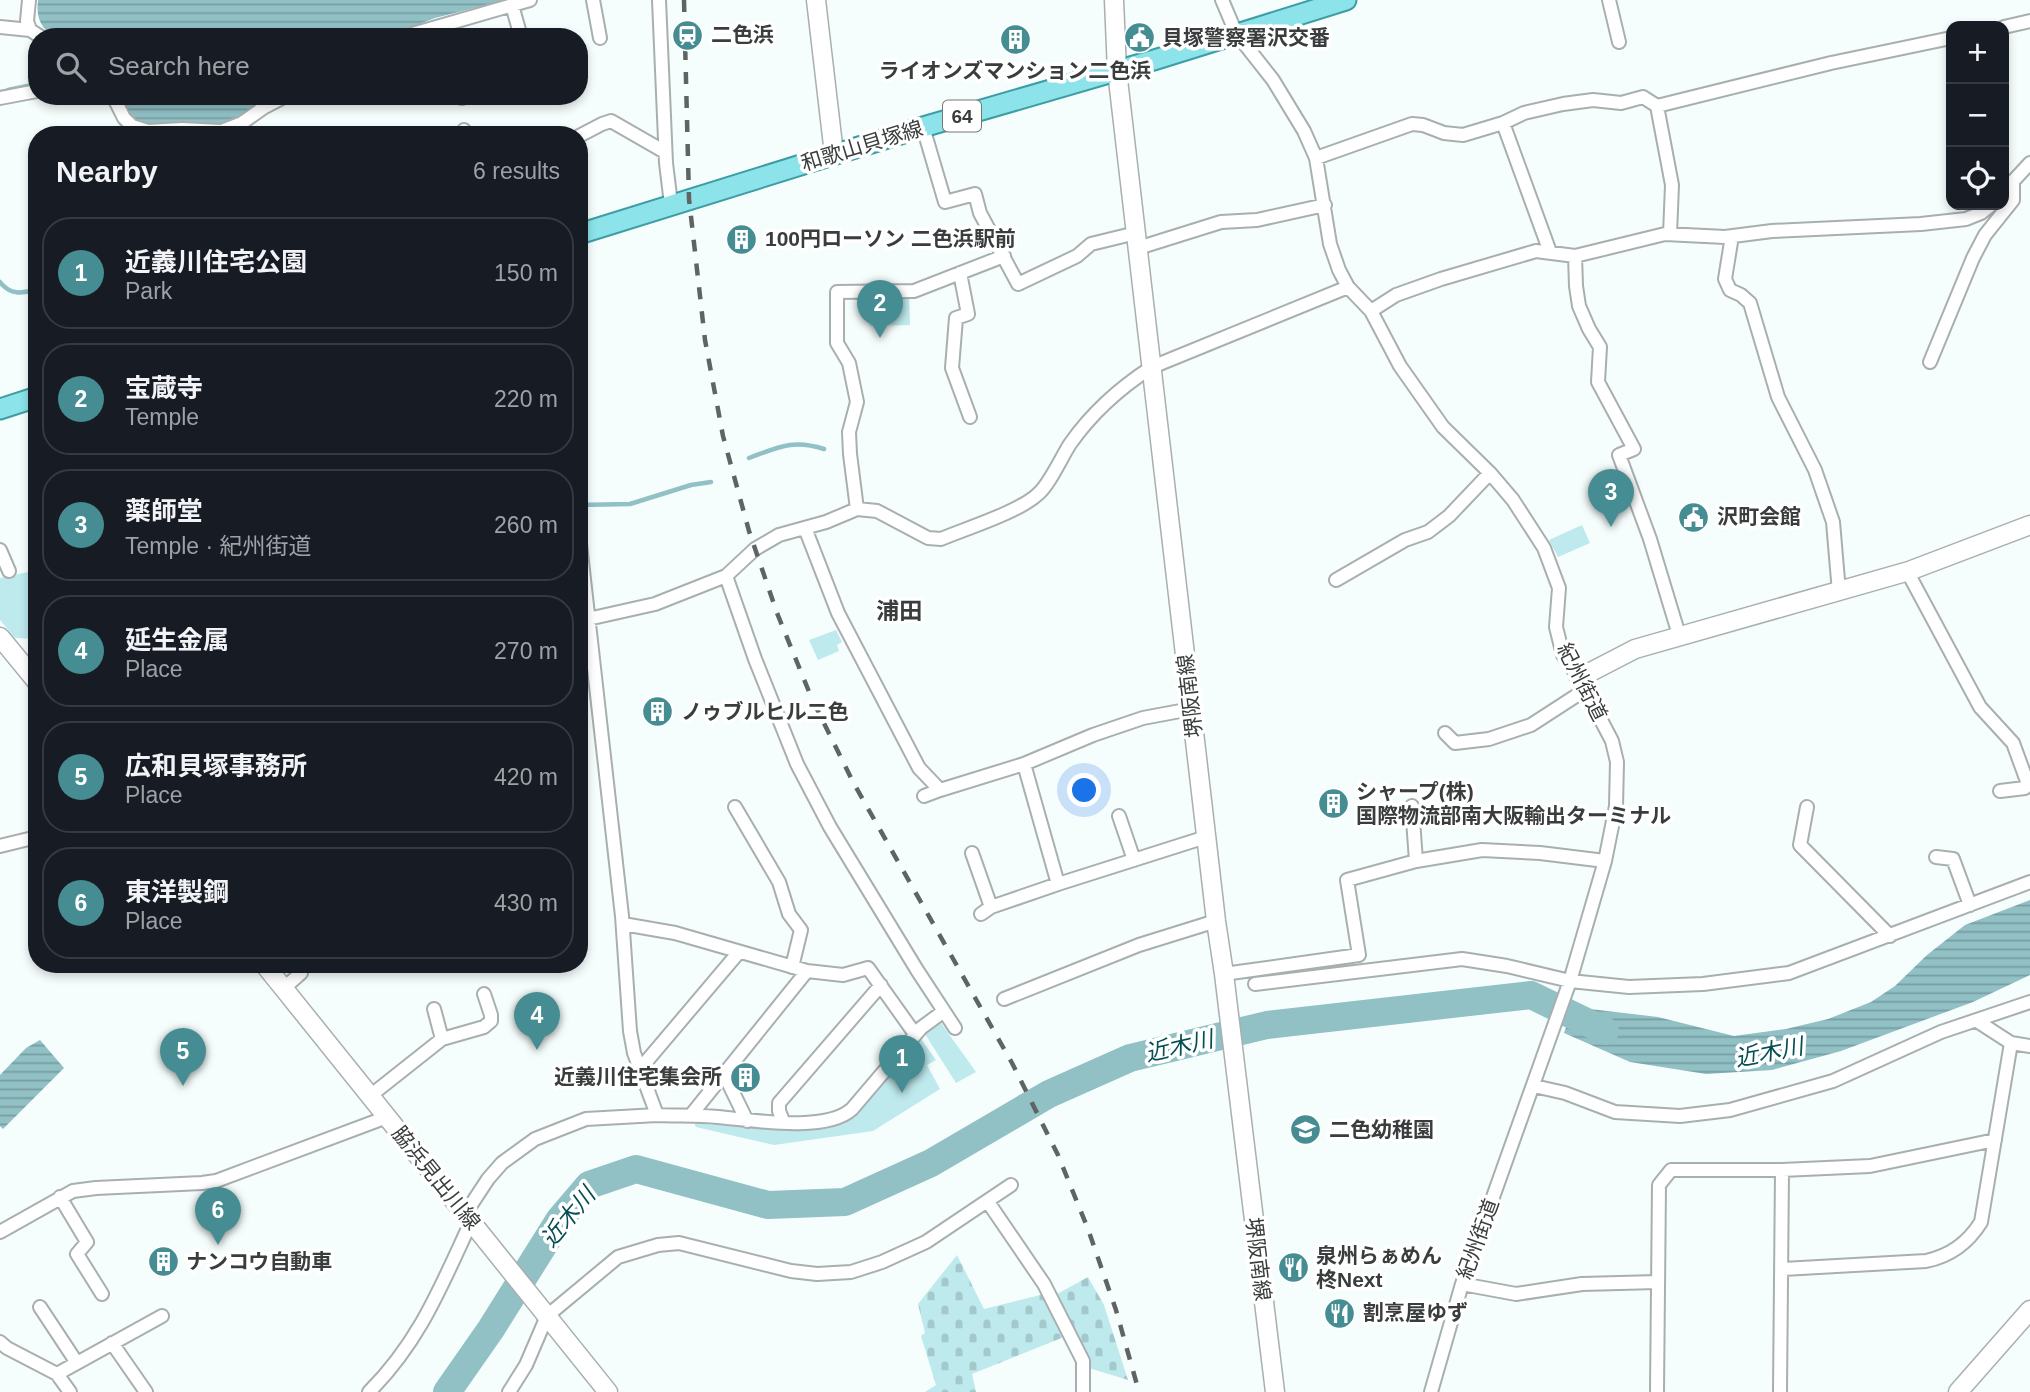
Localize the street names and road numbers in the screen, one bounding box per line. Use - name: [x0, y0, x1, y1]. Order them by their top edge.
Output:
- road number: 64: [943, 100, 981, 132]
- street label: 和歌山貝塚線: [798, 116, 925, 175]
- street label: 紀州街道: [1553, 639, 1612, 724]
- street label: 堺阪南線: [1173, 653, 1206, 739]
- street label: 脇浜見出川線: [388, 1121, 485, 1234]
- street label: 紀州街道: [1452, 1195, 1503, 1282]
- street label: 堺阪南線: [1242, 1216, 1275, 1302]

